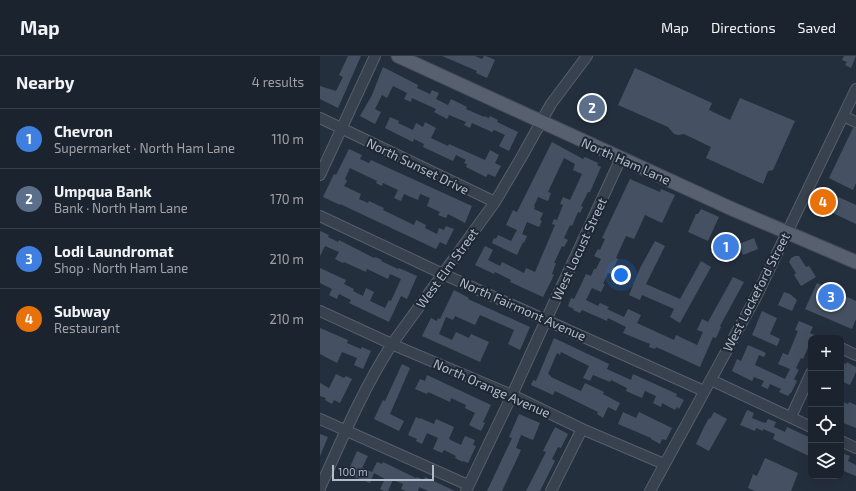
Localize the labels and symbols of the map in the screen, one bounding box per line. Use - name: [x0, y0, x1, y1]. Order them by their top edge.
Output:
- pin: 2: [579, 93, 605, 123]
- street label: North Sunset Drive: [364, 134, 472, 198]
- street label: North Ham Lane: [579, 134, 673, 188]
- pin: 4: [810, 187, 836, 217]
- street label: West Locust Street: [548, 195, 610, 303]
- street label: West Elm Street: [413, 225, 481, 311]
- street label: West Lockeford Street: [719, 230, 793, 354]
- pin: 1: [713, 232, 739, 262]
- your location: [611, 265, 631, 285]
- street label: North Fairmont Avenue: [457, 274, 589, 344]
- pin: 3: [818, 282, 844, 312]
- street label: North Orange Avenue: [431, 355, 553, 421]
- scale bar: [332, 463, 434, 482]

